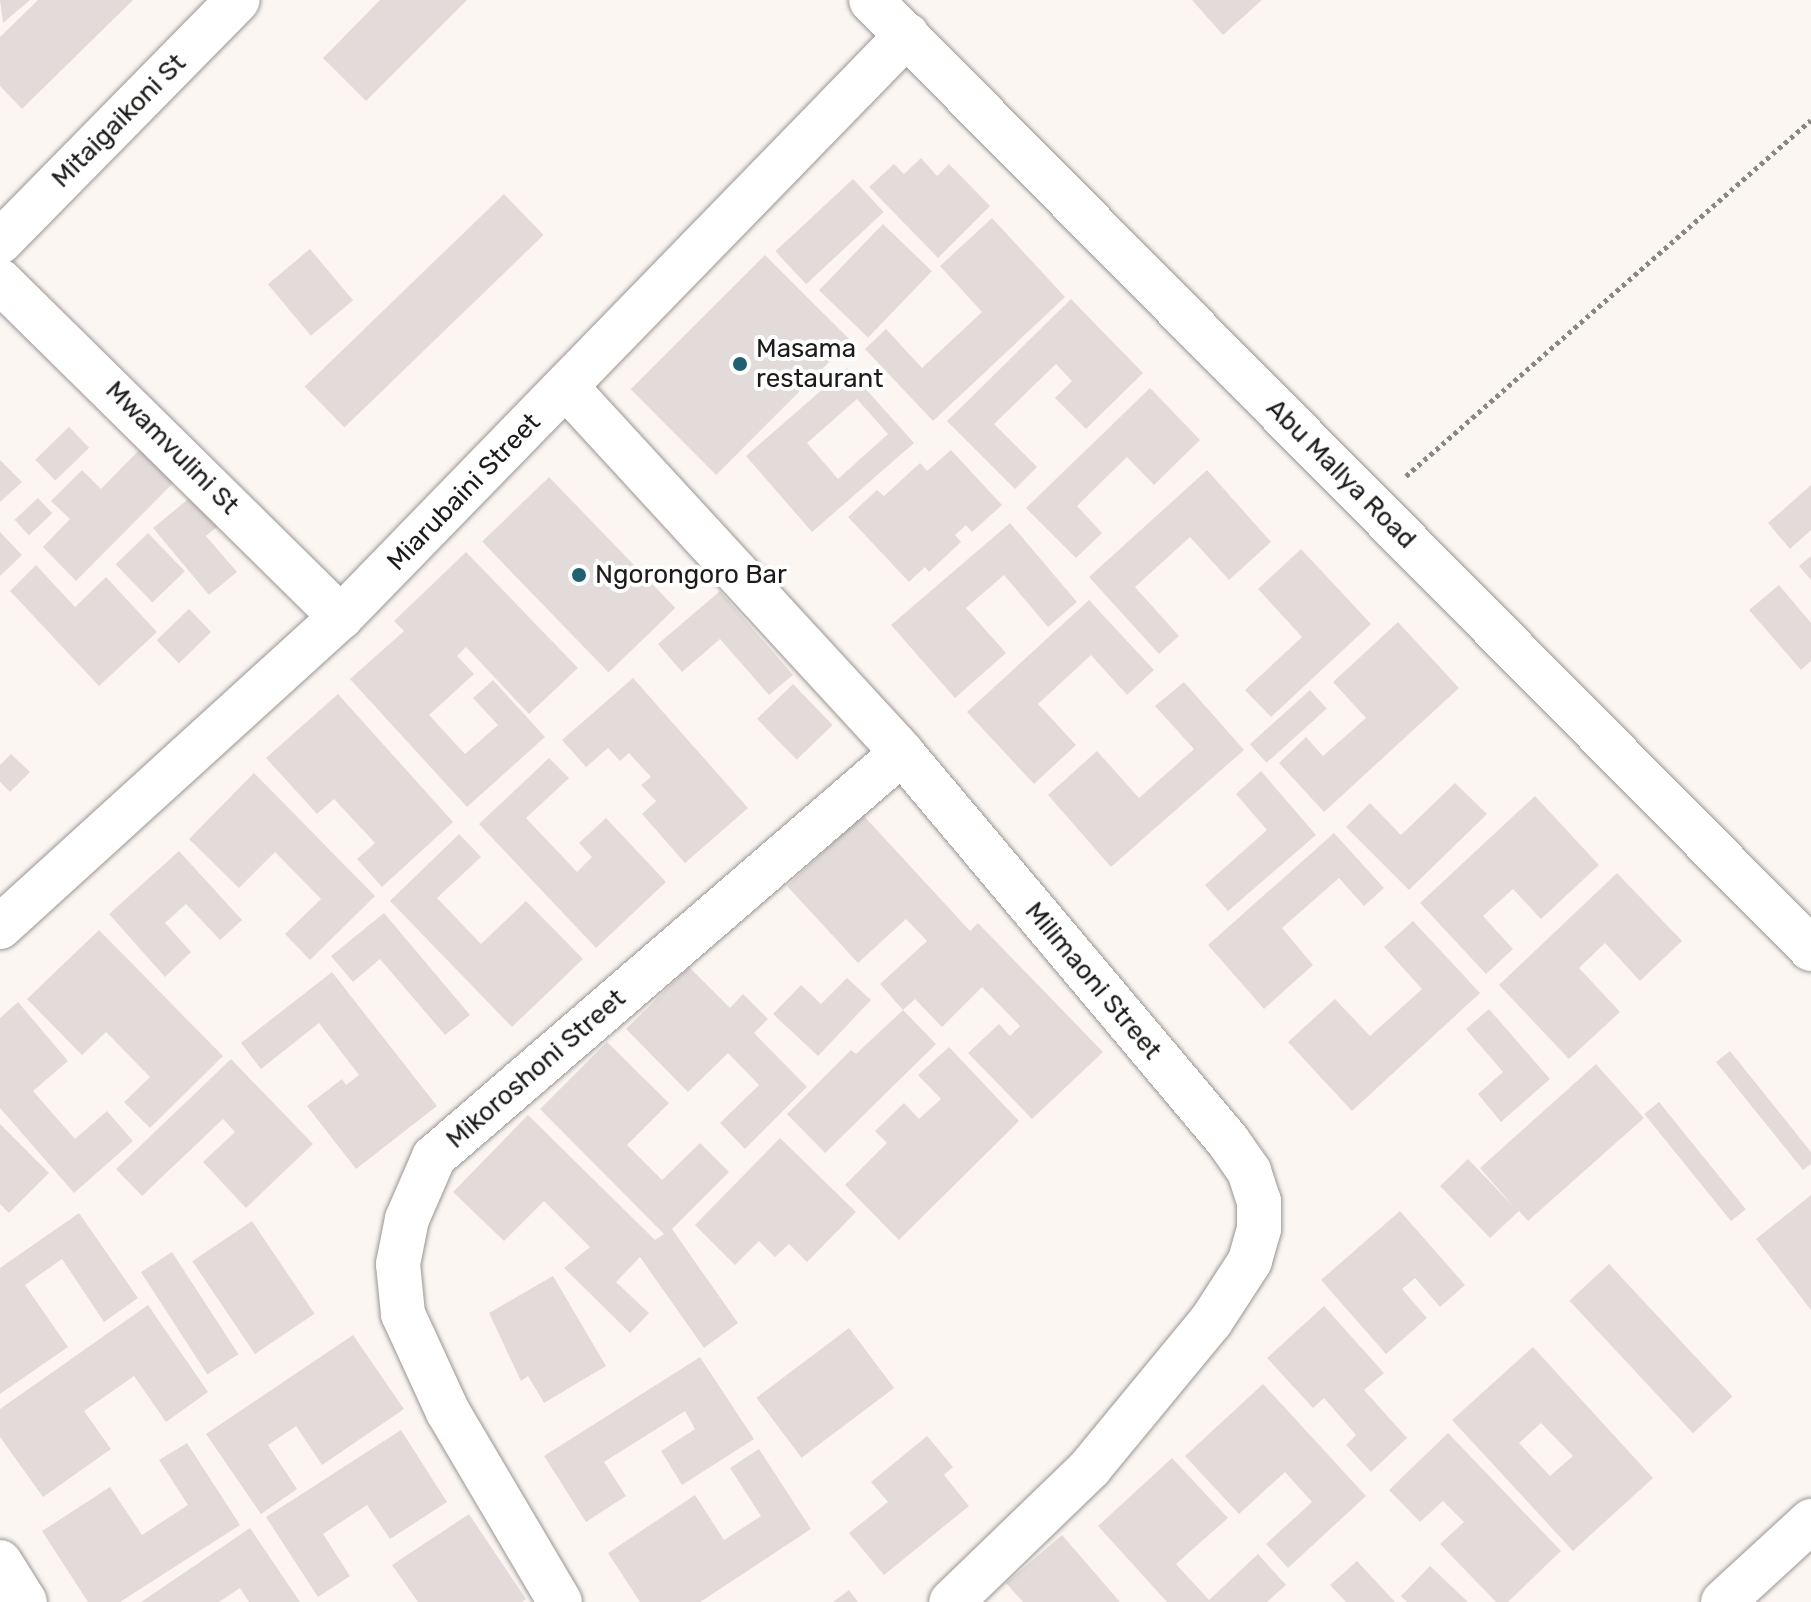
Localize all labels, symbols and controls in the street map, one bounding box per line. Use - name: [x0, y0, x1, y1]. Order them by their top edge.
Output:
- street label: Mitaigaikoni St: [46, 48, 192, 194]
- place label: Masama restaurant: [756, 333, 883, 394]
- marker: Masama restaurant: [731, 355, 749, 373]
- street label: Mwamvulini St: [99, 375, 245, 521]
- street label: Abu Mallya Road: [1260, 393, 1422, 555]
- street label: Miarubaini Street: [381, 407, 547, 577]
- place label: Ngorongoro Bar: [595, 559, 787, 591]
- marker: Ngorongoro Bar: [570, 566, 588, 584]
- street label: Milimaoni Street: [1018, 896, 1168, 1066]
- street label: Mikoroshoni Street: [440, 983, 632, 1155]

